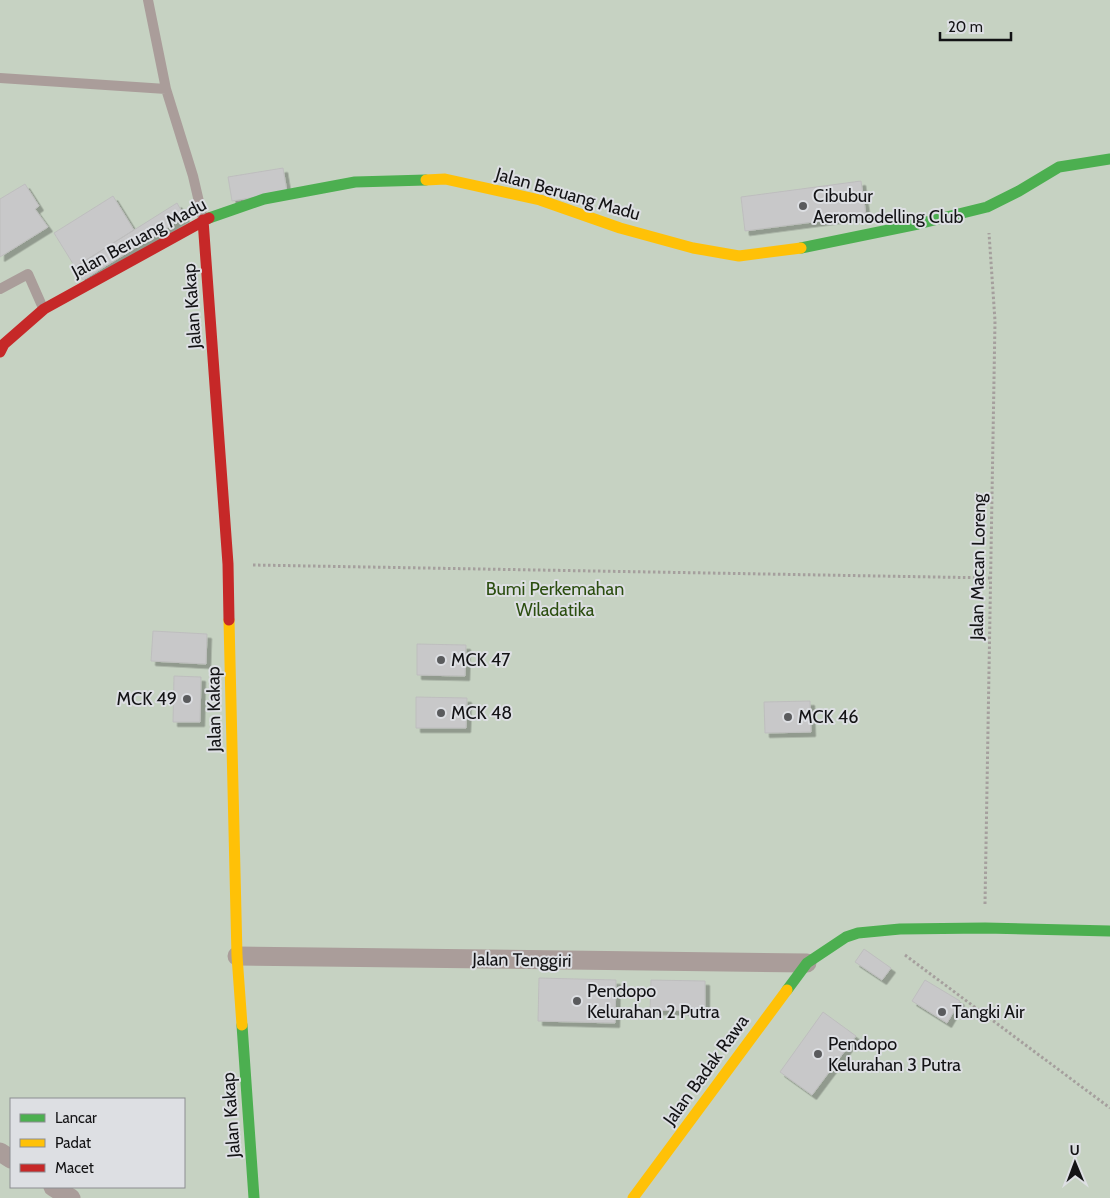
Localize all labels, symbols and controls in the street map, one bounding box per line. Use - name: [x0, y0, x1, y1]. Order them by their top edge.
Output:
- scale bar: [940, 10, 1011, 42]
- text: 20 m: [948, 18, 983, 36]
- street label: Jalan Beruang Madu: [492, 163, 643, 225]
- place label: Cibubur Aeromodelling Club: [813, 185, 964, 228]
- street label: Jalan Beruang Madu: [67, 193, 210, 283]
- marker: Cibubur Aeromodelling Club: [797, 200, 809, 212]
- street label: Jalan Kakap: [178, 263, 206, 350]
- street label: Jalan Macan Loreng: [966, 493, 990, 641]
- park label: Bumi Perkemahan Wiladatika: [486, 578, 624, 621]
- place label: MCK 47: [451, 649, 510, 671]
- marker: MCK 47: [435, 654, 447, 666]
- street label: Jalan Kakap: [202, 666, 226, 753]
- place label: MCK 49: [117, 688, 177, 710]
- marker: MCK 49: [181, 693, 193, 705]
- place label: MCK 48: [451, 702, 512, 724]
- place label: MCK 46: [798, 706, 858, 728]
- marker: MCK 48: [435, 707, 447, 719]
- marker: MCK 46: [782, 711, 794, 723]
- street label: Jalan Tenggiri: [471, 948, 572, 972]
- place label: Pendopo Kelurahan 2 Putra: [587, 980, 720, 1023]
- marker: Pendopo Kelurahan 2 Putra: [571, 995, 583, 1007]
- place label: Tangki Air: [952, 1001, 1025, 1023]
- marker: Tangki Air: [936, 1006, 948, 1018]
- street label: Jalan Badak Rawa: [658, 1010, 754, 1130]
- place label: Pendopo Kelurahan 3 Putra: [828, 1033, 961, 1076]
- marker: Pendopo Kelurahan 3 Putra: [812, 1048, 824, 1060]
- street label: Jalan Kakap: [217, 1072, 245, 1159]
- legend: [10, 1098, 185, 1188]
- text: Lancar: [55, 1109, 97, 1127]
- text: Padat: [55, 1134, 91, 1152]
- north arrow: [1050, 1138, 1100, 1188]
- text: U: [1070, 1141, 1080, 1159]
- text: Macet: [55, 1159, 94, 1177]

